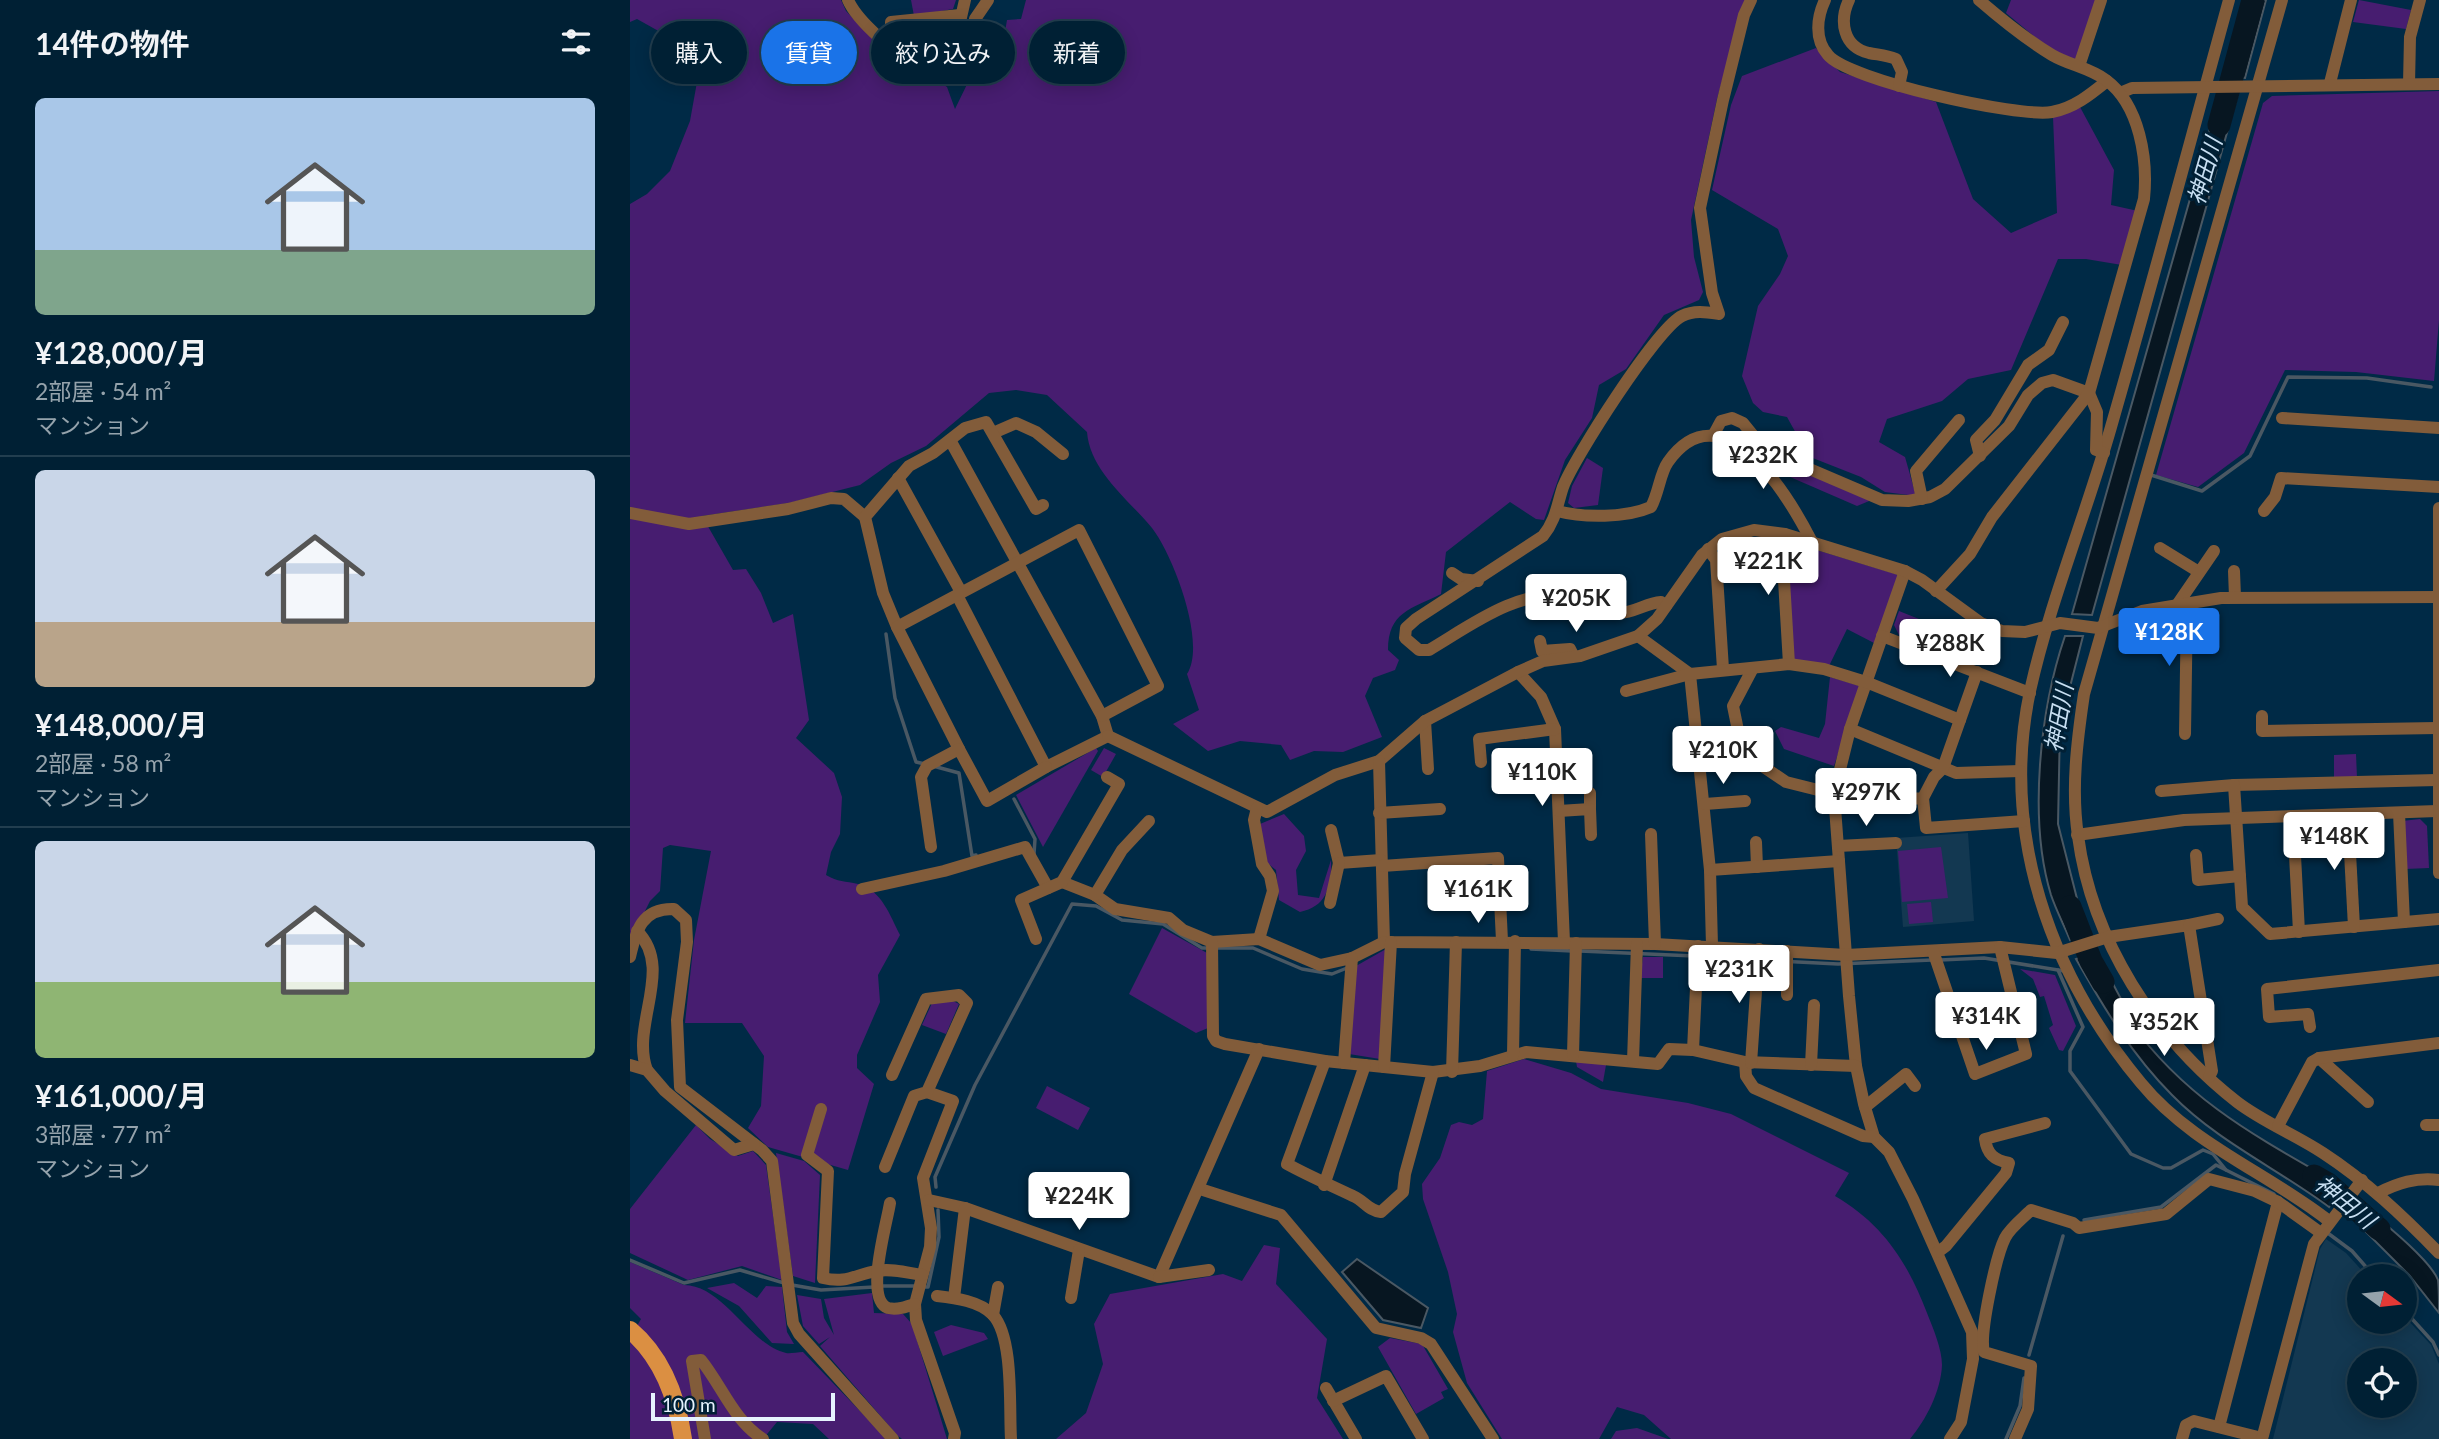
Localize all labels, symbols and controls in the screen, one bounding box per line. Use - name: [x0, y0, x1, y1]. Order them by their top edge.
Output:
- chip: 購入: [651, 21, 747, 84]
- chip: 賃貸: [761, 21, 857, 84]
- chip: 絞り込み: [871, 21, 1015, 84]
- chip: 新着: [1029, 21, 1125, 84]
- icon: filters: [557, 23, 595, 61]
- text: 14件の物件: [35, 25, 190, 61]
- water label: 神田川: [2181, 131, 2228, 208]
- icon: home: [252, 144, 378, 270]
- text: ¥128,000/月: [35, 334, 208, 370]
- text: 2部屋 · 54 m²: [35, 377, 171, 405]
- text: マンション: [35, 411, 150, 439]
- pin: ¥232K: [1714, 432, 1812, 491]
- text: ¥232K: [1728, 440, 1798, 468]
- icon: home: [252, 516, 378, 642]
- pin: ¥221K: [1719, 538, 1817, 597]
- text: ¥221K: [1733, 546, 1803, 574]
- pin: ¥205K: [1527, 574, 1625, 634]
- text: ¥205K: [1541, 583, 1611, 611]
- pin: ¥128K: [2120, 608, 2218, 668]
- text: ¥128K: [2134, 617, 2204, 645]
- pin: ¥288K: [1901, 620, 1999, 679]
- text: ¥288K: [1915, 628, 1985, 656]
- water label: 神田川: [2038, 678, 2078, 754]
- text: ¥148,000/月: [35, 706, 208, 742]
- pin: ¥210K: [1674, 726, 1772, 786]
- text: ¥210K: [1688, 735, 1758, 763]
- pin: ¥110K: [1493, 748, 1591, 808]
- text: 2部屋 · 58 m²: [35, 749, 171, 777]
- text: ¥110K: [1507, 757, 1577, 785]
- pin: ¥297K: [1817, 768, 1915, 828]
- text: ¥297K: [1831, 777, 1901, 805]
- text: マンション: [35, 783, 150, 811]
- pin: ¥148K: [2285, 812, 2383, 872]
- text: ¥148K: [2299, 821, 2369, 849]
- pin: ¥161K: [1429, 866, 1527, 925]
- text: ¥161K: [1443, 874, 1513, 902]
- icon: home: [252, 887, 378, 1013]
- pin: ¥231K: [1690, 946, 1788, 1005]
- text: ¥231K: [1704, 954, 1774, 982]
- pin: ¥314K: [1937, 992, 2035, 1052]
- pin: ¥352K: [2115, 998, 2213, 1058]
- text: ¥314K: [1951, 1001, 2021, 1029]
- text: ¥352K: [2129, 1007, 2199, 1035]
- text: ¥161,000/月: [35, 1077, 208, 1113]
- text: 3部屋 · 77 m²: [35, 1120, 171, 1148]
- text: マンション: [35, 1154, 150, 1182]
- water label: 神田川: [2310, 1169, 2384, 1236]
- pin: ¥224K: [1030, 1172, 1128, 1232]
- text: ¥224K: [1044, 1181, 1114, 1209]
- north arrow: [2347, 1264, 2417, 1334]
- map controls: [2347, 1264, 2417, 1418]
- button: locate: [2347, 1348, 2417, 1418]
- scale bar: [651, 1390, 835, 1422]
- text: 100 m: [662, 1393, 716, 1416]

